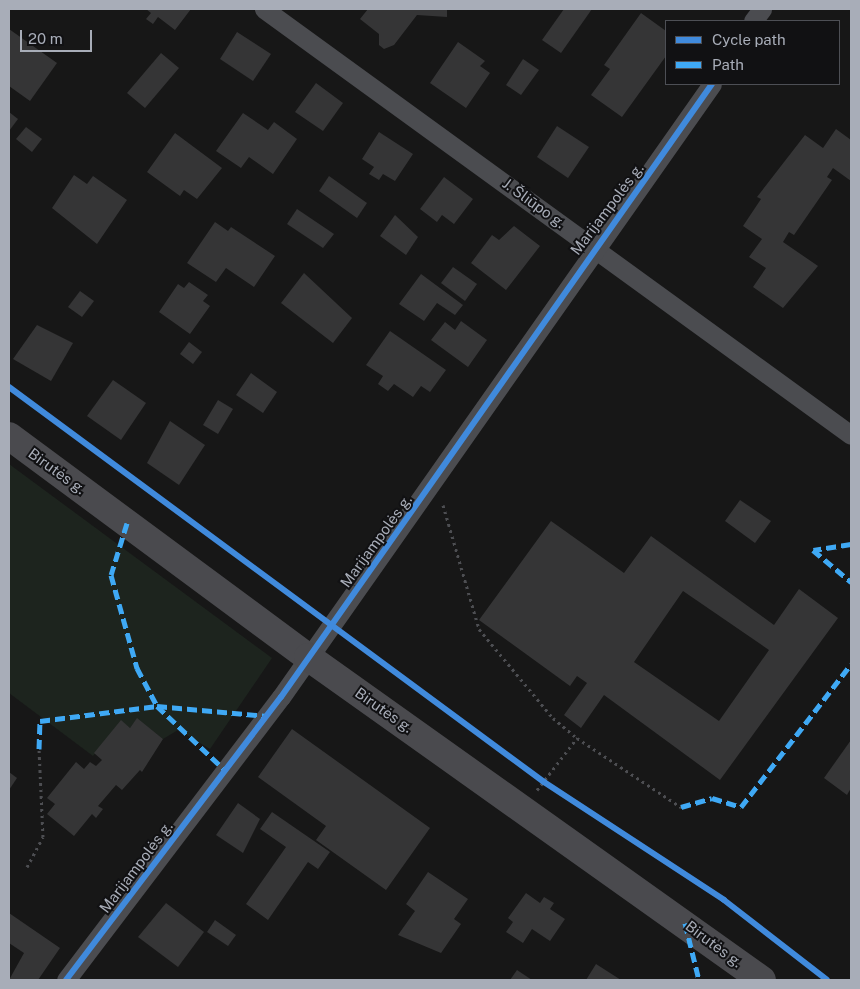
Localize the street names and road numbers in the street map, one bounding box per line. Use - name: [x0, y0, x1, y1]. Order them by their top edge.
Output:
- street label: Marijampolės g.: [567, 160, 647, 258]
- street label: J. Šliūpo g.: [499, 174, 569, 232]
- street label: Birutės g.: [25, 444, 89, 498]
- street label: Marijampolės g.: [336, 491, 416, 591]
- street label: Birutės g.: [352, 684, 416, 736]
- street label: Marijampolės g.: [96, 818, 176, 916]
- street label: Birutės g.: [682, 917, 746, 971]

